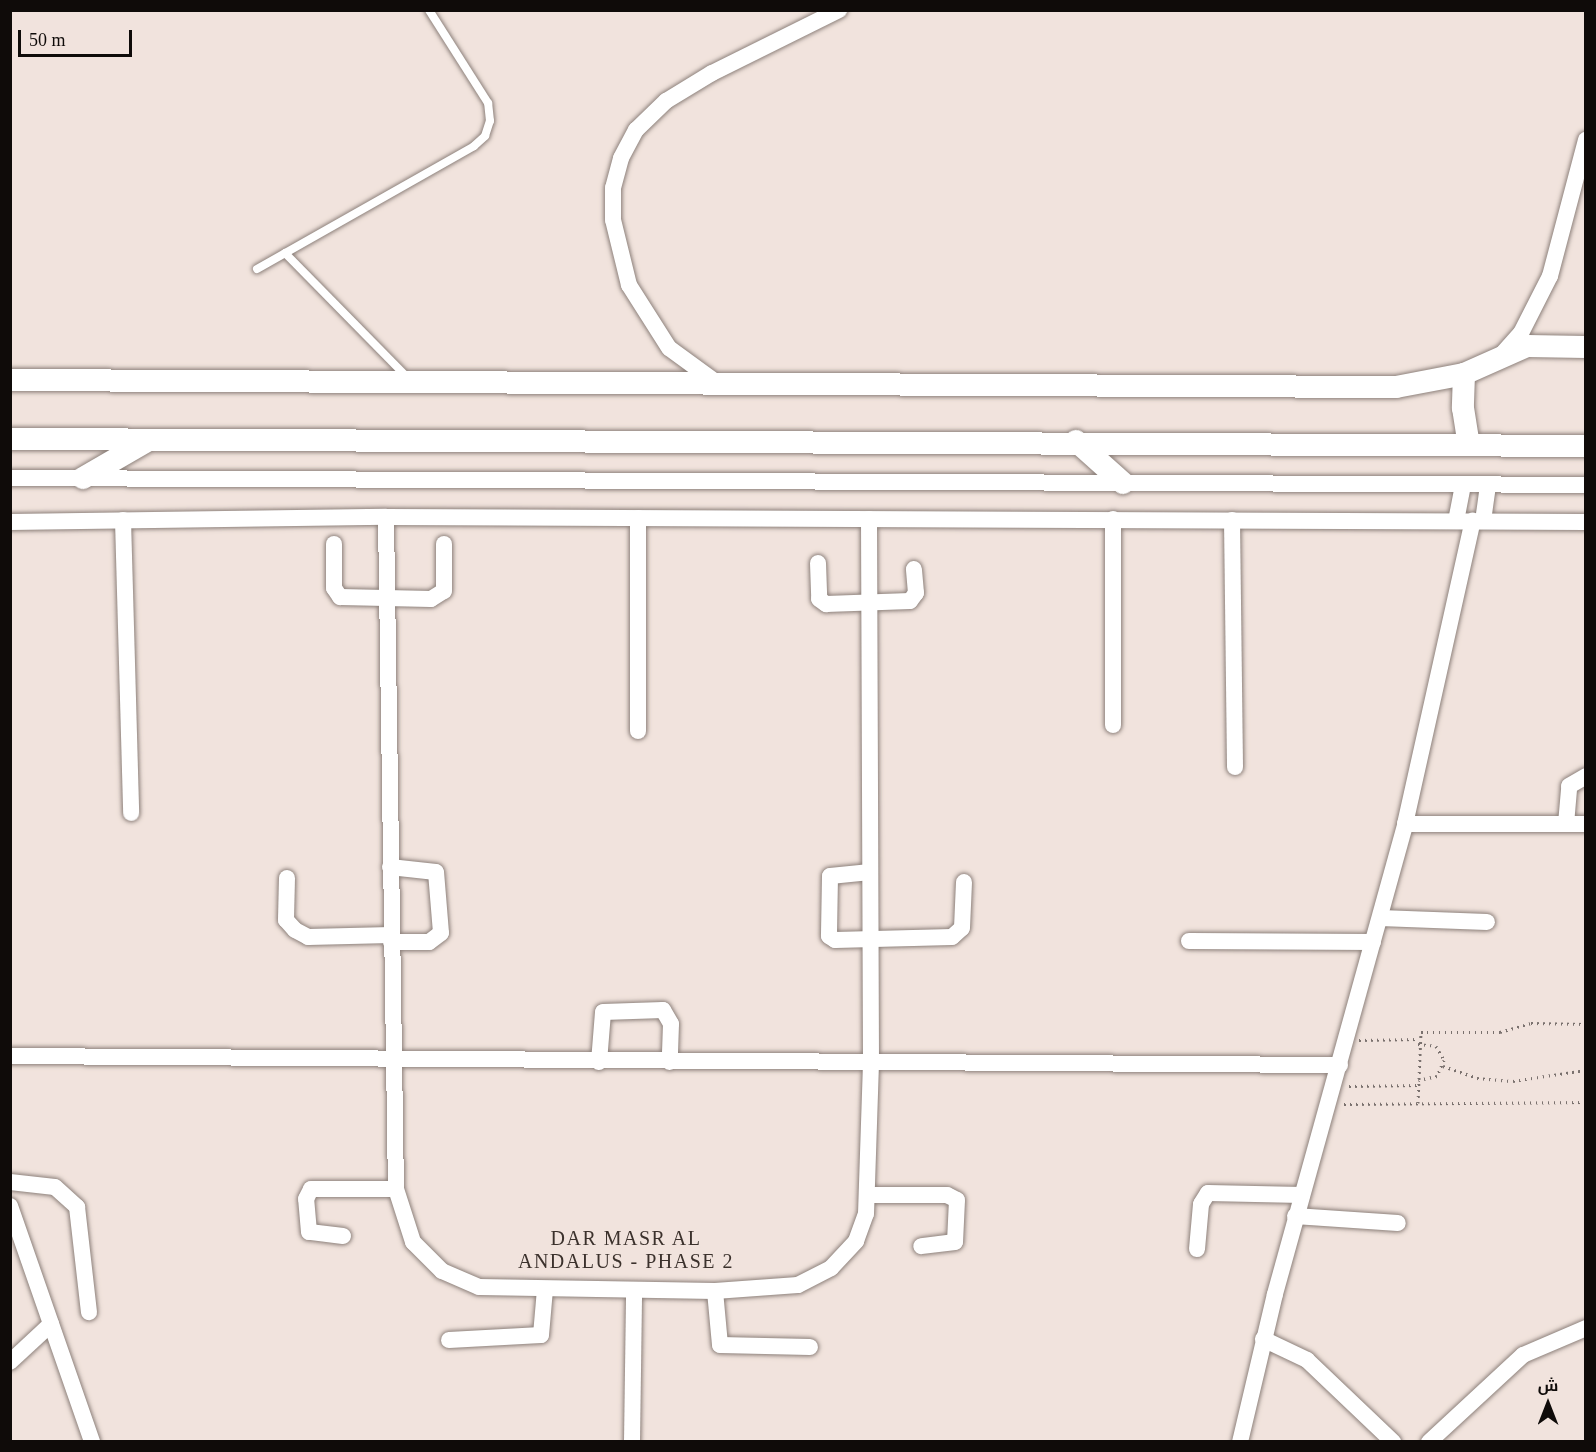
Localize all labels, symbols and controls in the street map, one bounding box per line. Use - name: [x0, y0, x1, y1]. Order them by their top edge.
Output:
- scale bar: [21, 18, 135, 56]
- text: 50 m: [29, 30, 66, 50]
- district label: DAR MASR AL ANDALUS - PHASE 2: [518, 1227, 734, 1274]
- north arrow: [1518, 1374, 1578, 1434]
- text: ش: [1538, 1377, 1558, 1394]

